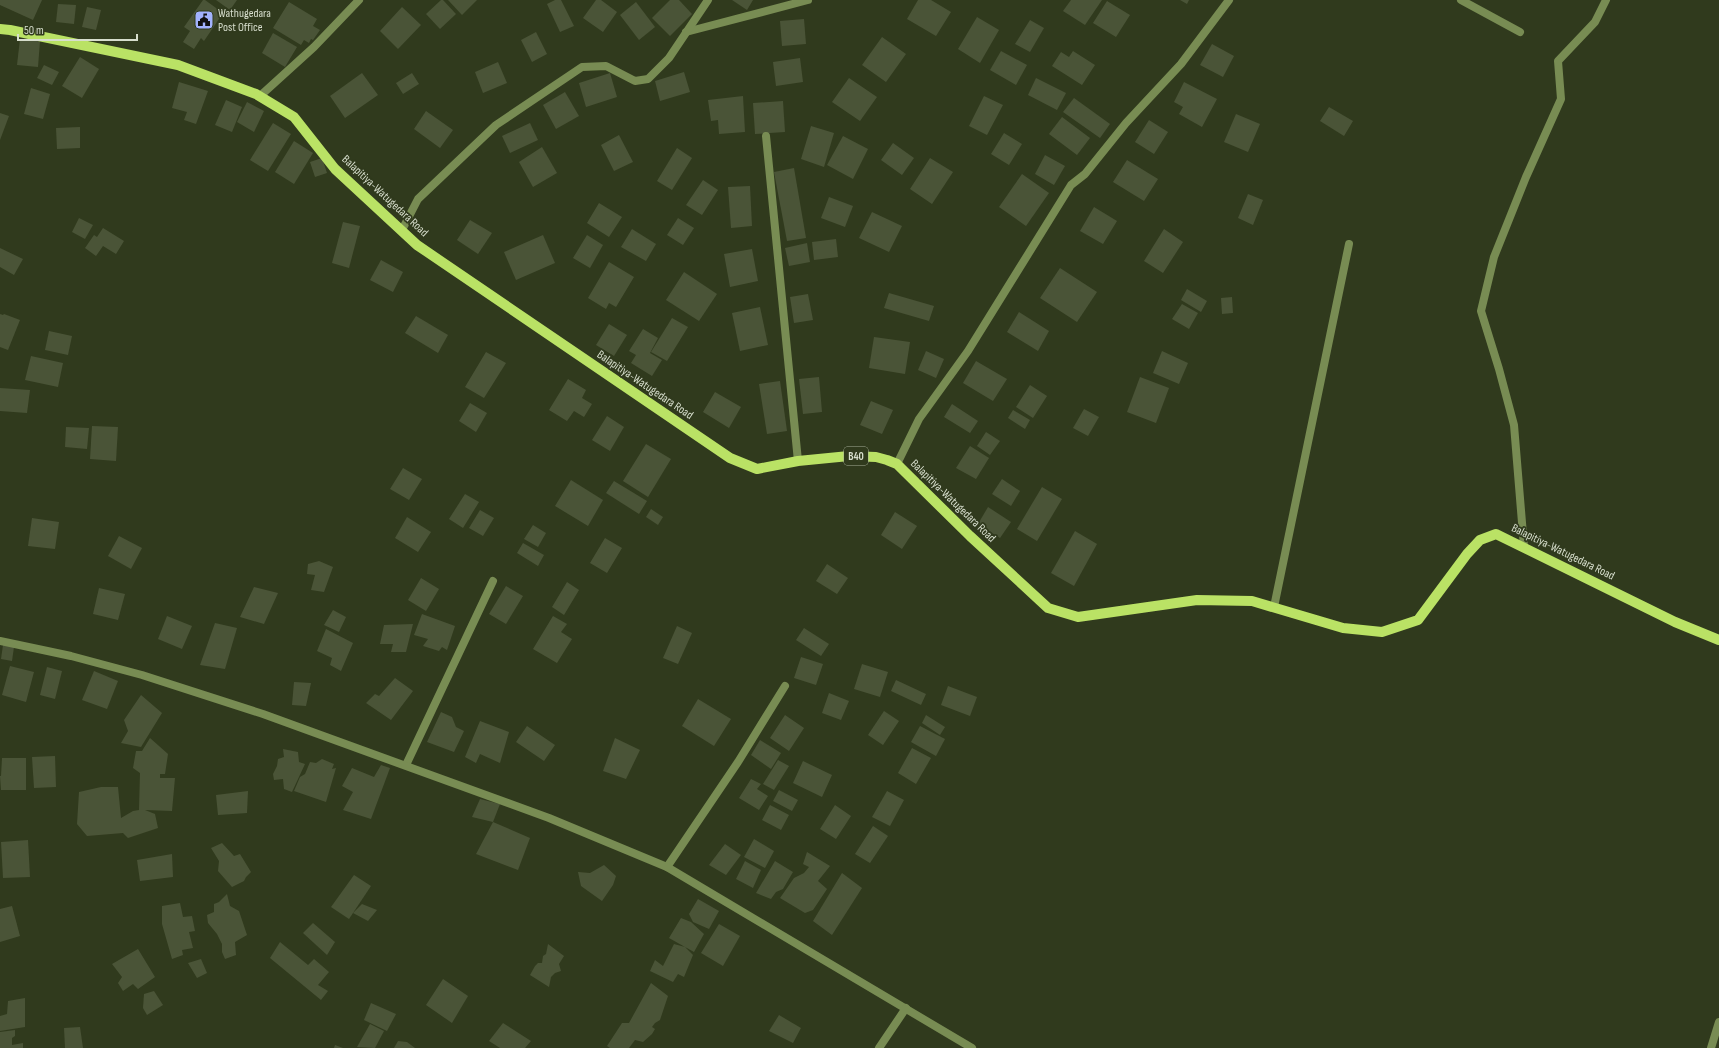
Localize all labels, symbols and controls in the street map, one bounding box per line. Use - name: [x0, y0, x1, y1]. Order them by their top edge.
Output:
- place label: Wathugedara Post Office: [218, 6, 271, 35]
- public building icon: Wathugedara Post Office: [193, 9, 215, 31]
- scale bar: [18, 16, 137, 42]
- text: 50 m: [24, 23, 44, 38]
- street label: Balapitiya-Watugedara Road: [339, 152, 431, 240]
- street label: Balapitiya-Watugedara Road: [594, 347, 696, 423]
- road number: B40: [844, 447, 868, 465]
- street label: Balapitiya-Watugedara Road: [907, 456, 999, 546]
- street label: Balapitiya-Watugedara Road: [1509, 521, 1617, 583]

